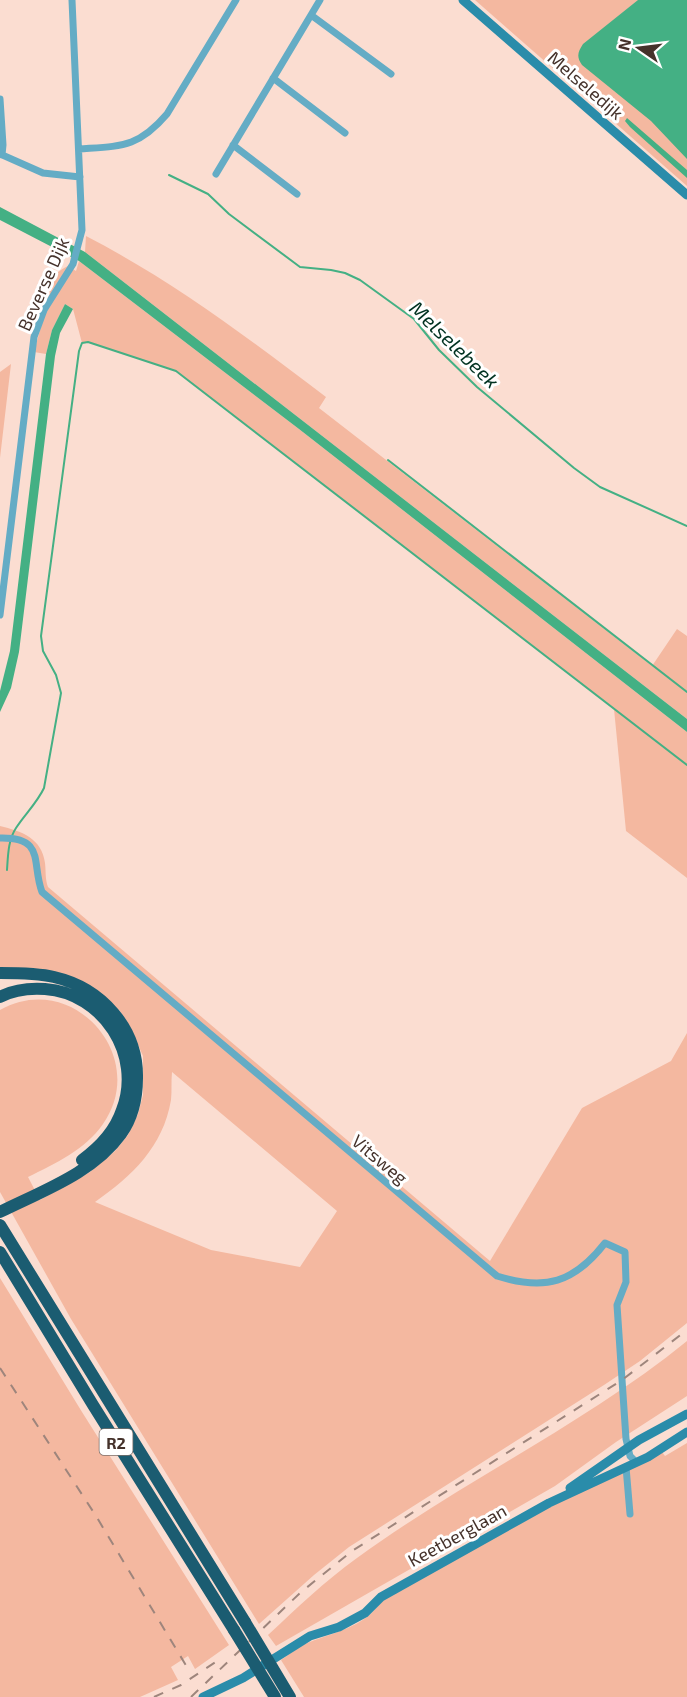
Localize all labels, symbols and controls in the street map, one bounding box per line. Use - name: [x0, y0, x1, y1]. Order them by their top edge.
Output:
- north arrow: [609, 18, 669, 78]
- text: N: [613, 36, 635, 52]
- street label: Melseledijk: [544, 46, 628, 124]
- street label: Beverse Dijk: [13, 234, 73, 334]
- water label: Melselebeek: [405, 295, 505, 393]
- street label: Vitsweg: [348, 1129, 412, 1189]
- road number: R2: [100, 1429, 132, 1455]
- street label: Keetberglaan: [404, 1499, 510, 1571]

